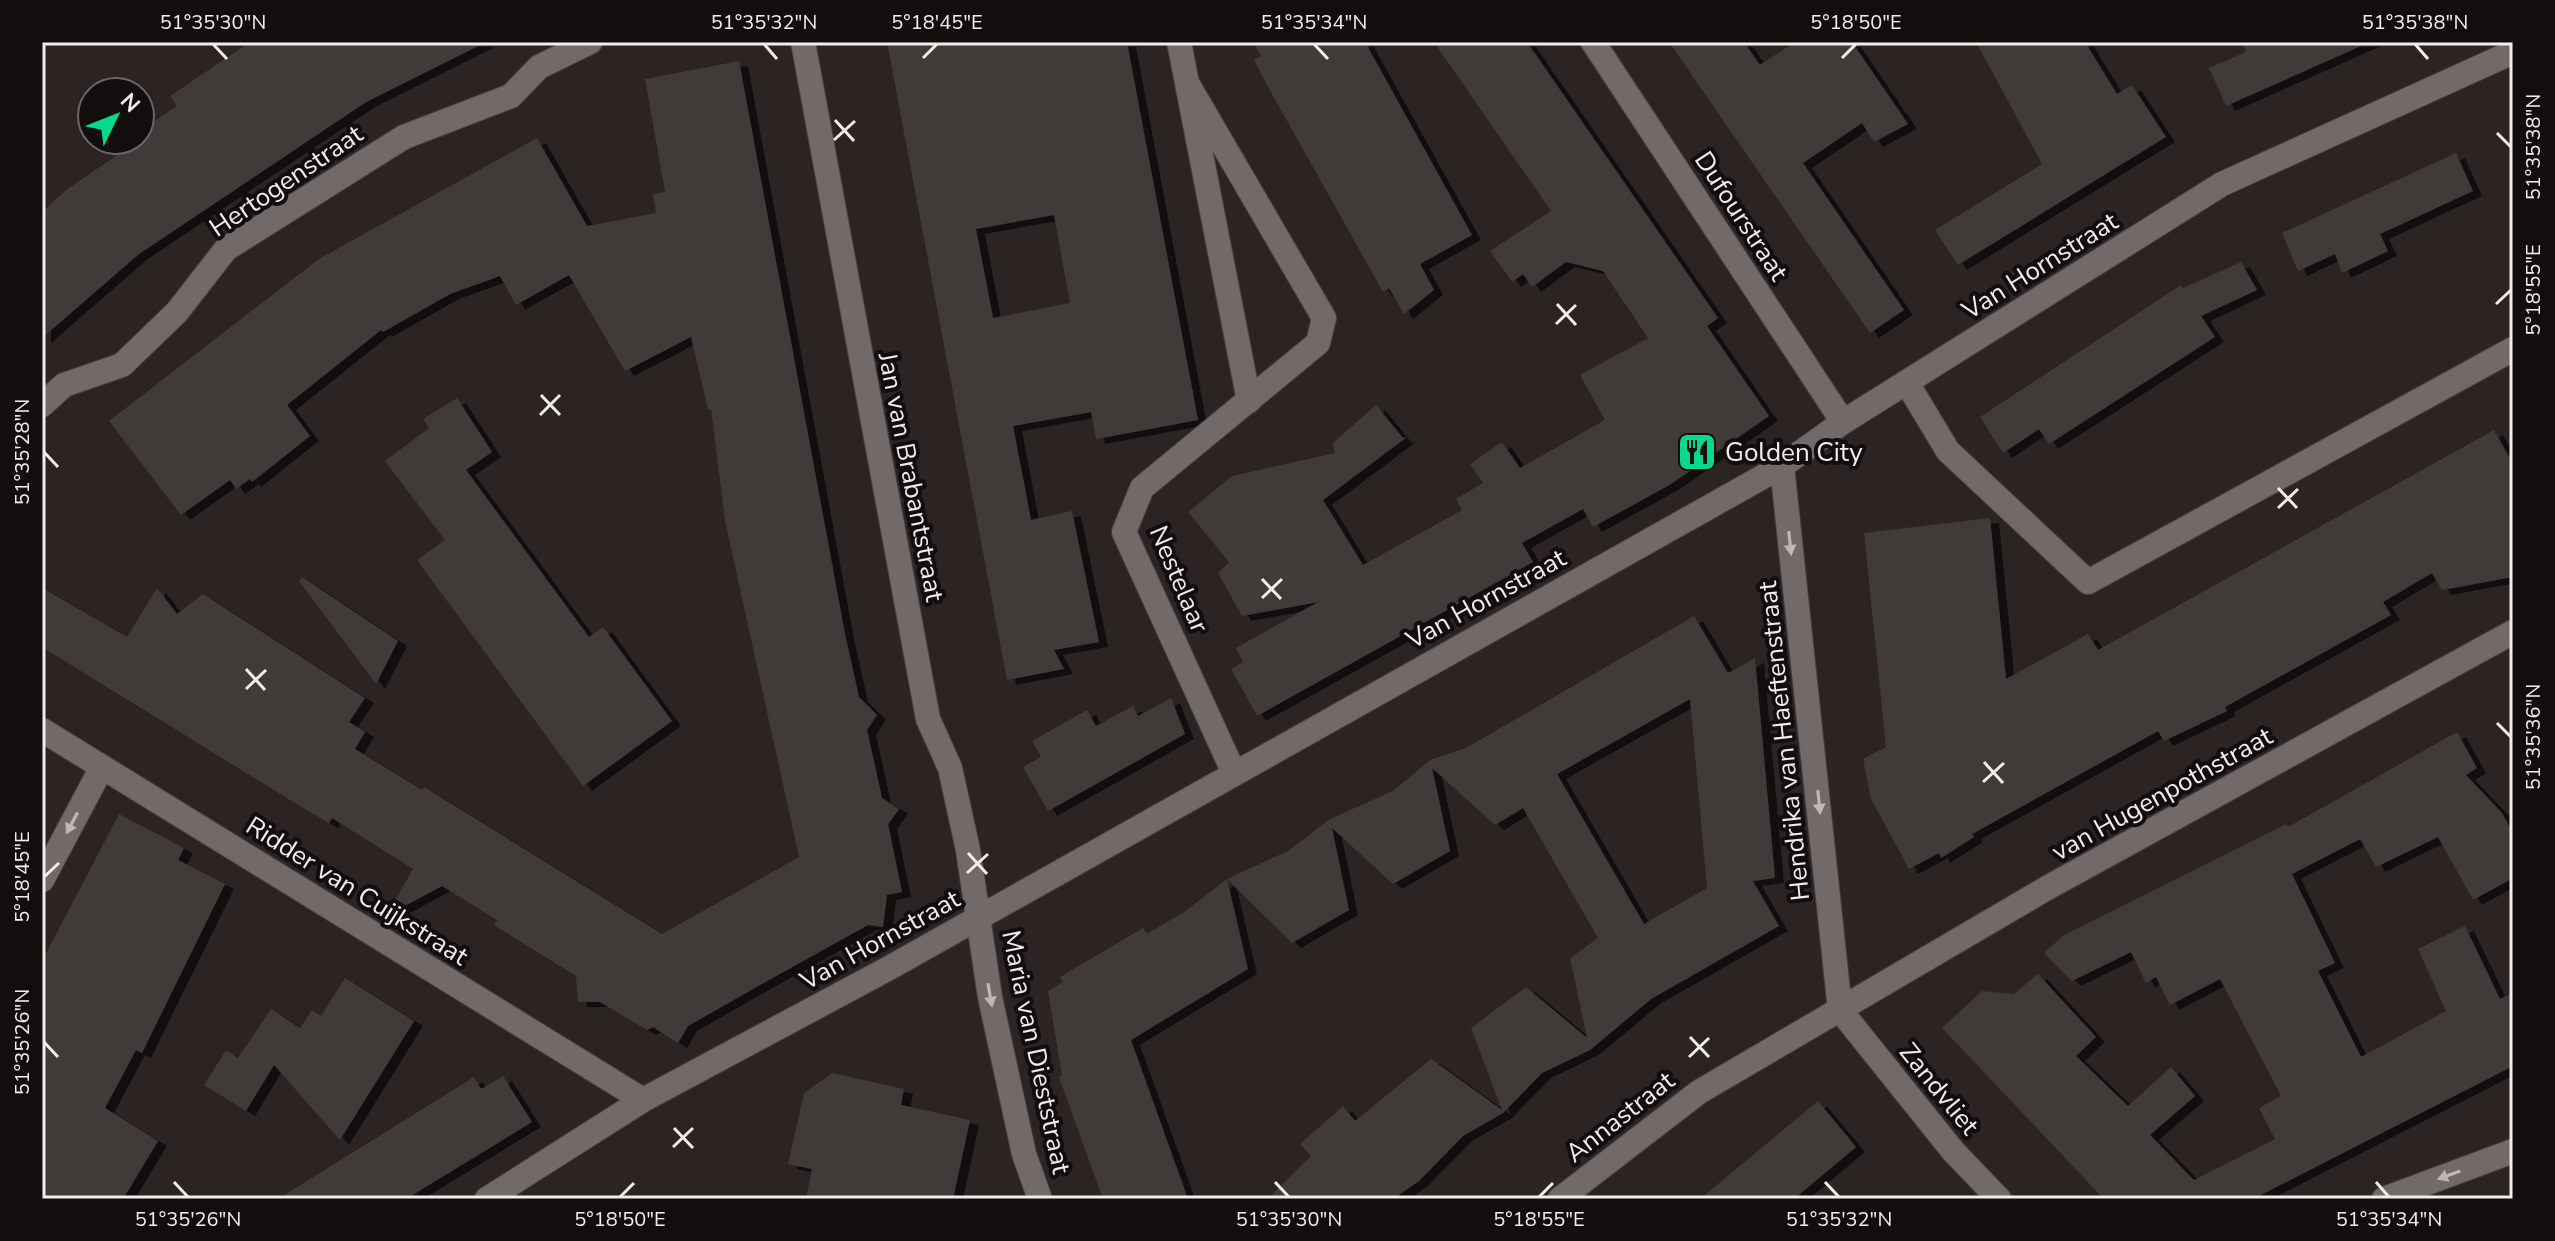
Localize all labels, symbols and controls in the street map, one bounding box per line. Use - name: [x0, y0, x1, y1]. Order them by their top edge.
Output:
- text: 51°35'30"N: [160, 9, 266, 36]
- text: 51°35'32"N: [711, 9, 817, 36]
- text: 5°18'45"E: [891, 9, 983, 36]
- text: 51°35'34"N: [1261, 9, 1367, 36]
- text: 5°18'50"E: [1810, 9, 1902, 36]
- text: 51°35'38"N: [2362, 9, 2468, 36]
- north arrow: [76, 76, 156, 156]
- text: N: [113, 87, 146, 119]
- text: 51°35'38"N: [2520, 94, 2547, 200]
- street label: Hertogenstraat: [202, 116, 370, 245]
- street label: Dufourstraat: [1686, 145, 1796, 288]
- street label: Van Hornstraat: [1955, 204, 2125, 328]
- text: 5°18'55"E: [2520, 244, 2547, 336]
- street label: Jan van Brabantstraat: [870, 349, 952, 605]
- text: 51°35'28"N: [9, 399, 36, 505]
- restaurant icon: Golden City: [1676, 431, 1718, 473]
- place label: Golden City: [1725, 435, 1863, 470]
- street label: Nestelaar: [1141, 520, 1217, 638]
- one-way arrow: [1784, 531, 1797, 556]
- street label: Van Hornstraat: [1399, 540, 1573, 658]
- street label: Hendrika van Haeftenstraat: [1750, 579, 1818, 902]
- text: 51°35'36"N: [2520, 684, 2547, 790]
- street label: van Hugenpothstraat: [2045, 718, 2279, 869]
- one-way arrow: [1812, 790, 1825, 815]
- street label: Ridder van Cuijkstraat: [239, 808, 476, 974]
- one-way arrow: [66, 812, 79, 835]
- text: 5°18'45"E: [9, 831, 36, 923]
- street label: Van Hornstraat: [793, 881, 967, 999]
- street label: Maria van Dieststraat: [993, 927, 1079, 1178]
- one-way arrow: [984, 982, 996, 1007]
- text: 51°35'26"N: [9, 989, 36, 1095]
- street label: Zandvliet: [1891, 1036, 1987, 1143]
- street label: Annastraat: [1558, 1063, 1683, 1171]
- one-way arrow: [2436, 1169, 2460, 1182]
- text: 51°35'26"N: [135, 1206, 241, 1233]
- text: 5°18'50"E: [574, 1206, 666, 1233]
- text: 51°35'30"N: [1236, 1206, 1342, 1233]
- text: 5°18'55"E: [1493, 1206, 1585, 1233]
- text: 51°35'32"N: [1786, 1206, 1892, 1233]
- text: 51°35'34"N: [2336, 1206, 2442, 1233]

